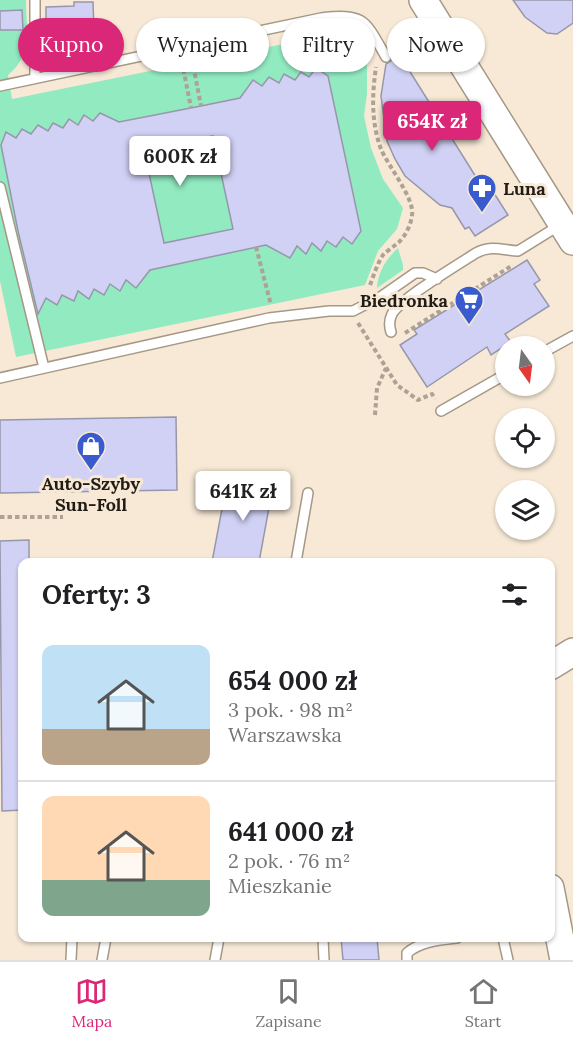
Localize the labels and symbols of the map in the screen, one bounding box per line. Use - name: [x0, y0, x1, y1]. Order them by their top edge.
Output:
- pin: 654K zł: [377, 101, 487, 152]
- pin: 600K zł: [125, 136, 235, 187]
- pharmacy icon: Luna: [466, 172, 498, 214]
- place label: Luna: [503, 177, 546, 200]
- supermarket icon: Biedronka: [453, 284, 485, 326]
- place label: Biedronka: [360, 289, 449, 312]
- north arrow: [495, 336, 555, 396]
- shop icon: Auto-Szyby Sun-Foll: [75, 430, 107, 472]
- pin: 641K zł: [188, 471, 298, 522]
- place label: Auto-Szyby Sun-Foll: [42, 472, 140, 516]

